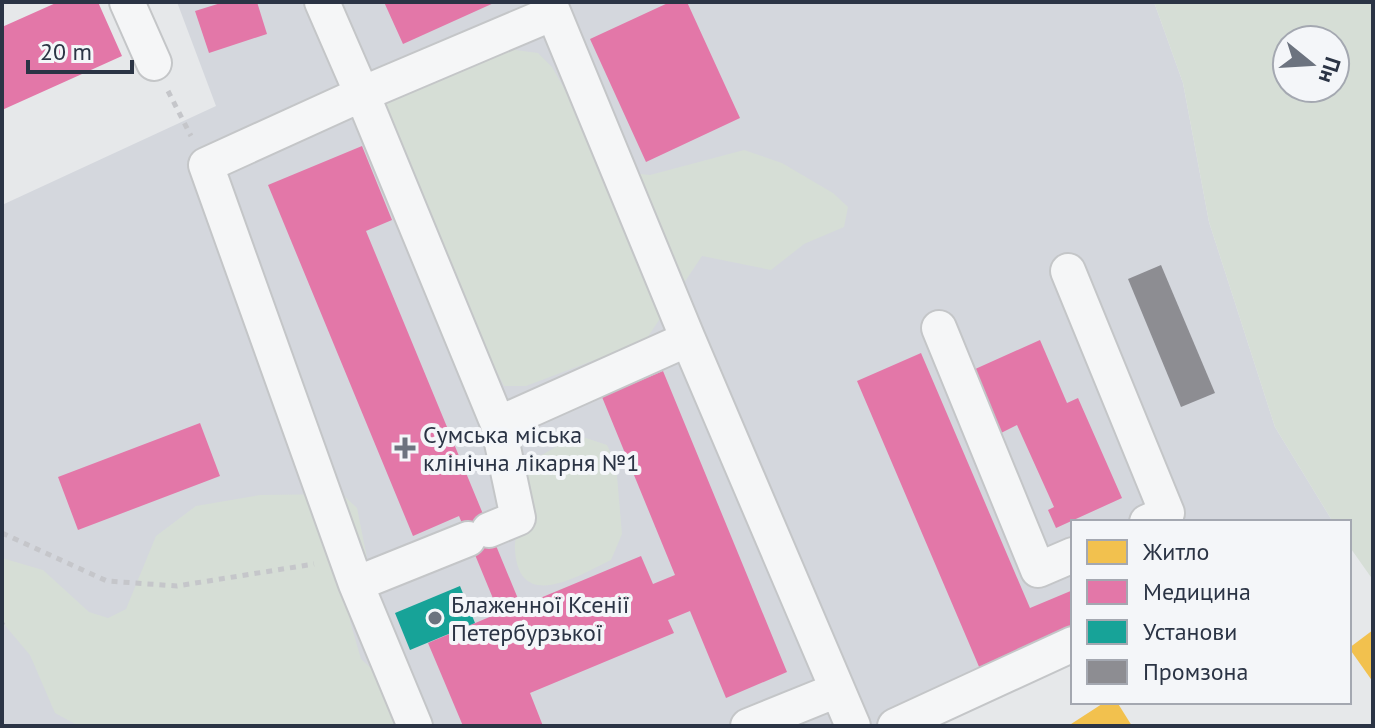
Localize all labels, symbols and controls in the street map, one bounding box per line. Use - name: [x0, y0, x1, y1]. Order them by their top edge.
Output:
- scale bar: [28, 24, 132, 74]
- north arrow: [1271, 24, 1351, 104]
- text: 20 m: [40, 36, 92, 67]
- text: Пн: [1313, 54, 1347, 87]
- place label: Сумська міська клінічна лікарня №1: [423, 419, 639, 478]
- marker: Сумська міська клінічна лікарня №1: [394, 437, 416, 459]
- legend: [1071, 520, 1351, 704]
- text: Житло: [1142, 536, 1209, 567]
- text: Медицина: [1143, 576, 1251, 607]
- place label: Блаженної Ксенії Петербурзької: [451, 589, 630, 648]
- marker: Блаженної Ксенії Петербурзької: [426, 609, 444, 627]
- text: Установи: [1143, 616, 1237, 647]
- text: Промзона: [1143, 656, 1248, 687]

